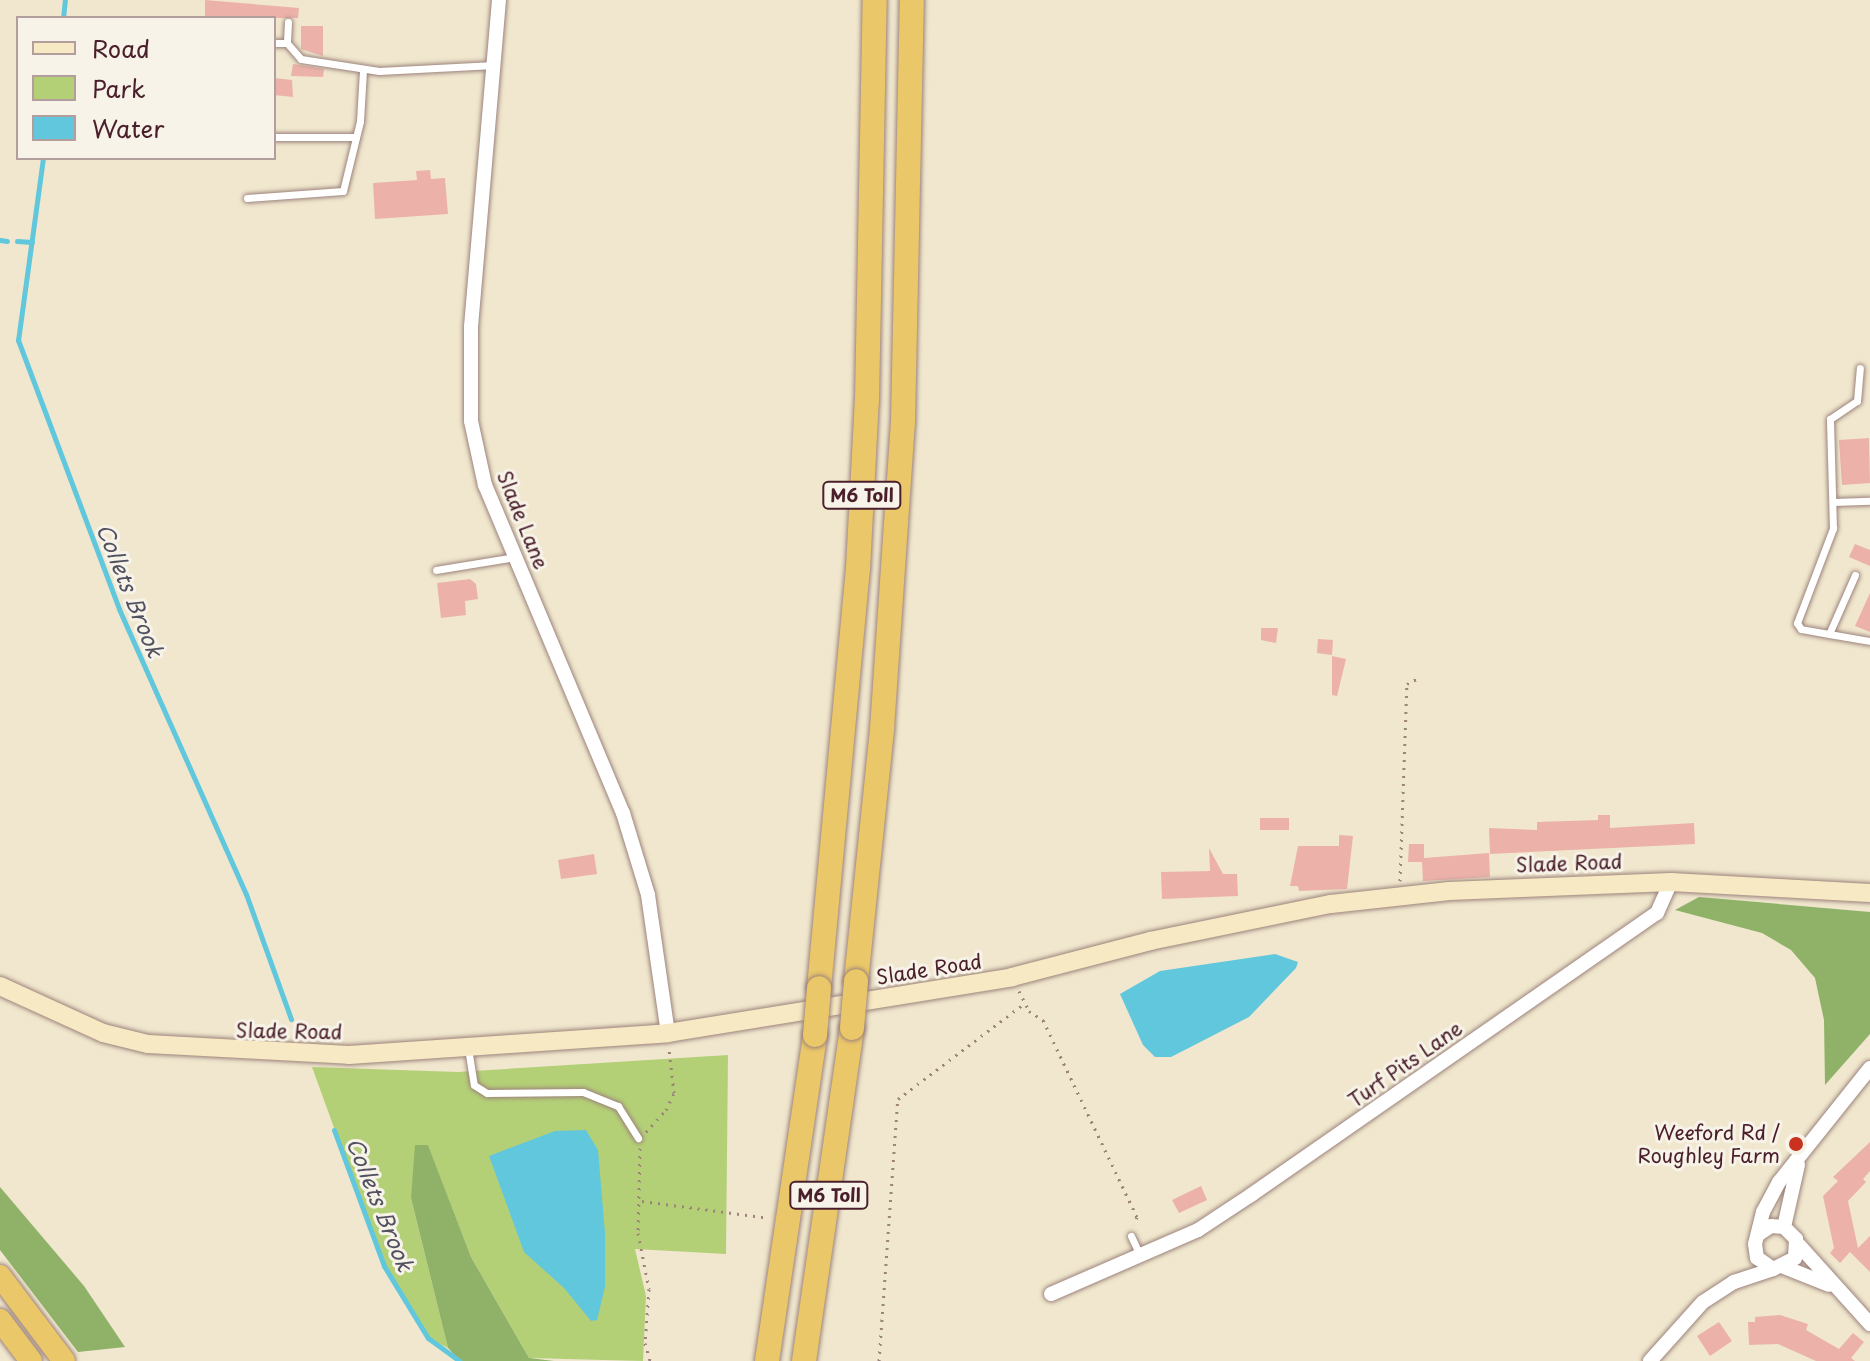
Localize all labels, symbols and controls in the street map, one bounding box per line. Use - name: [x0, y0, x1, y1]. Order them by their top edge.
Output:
- legend: [16, 16, 276, 160]
- text: Road: [92, 30, 150, 66]
- text: Park: [92, 70, 146, 106]
- text: Water: [92, 110, 164, 146]
- street label: Slade Lane: [492, 467, 554, 573]
- road number: M6 Toll: [820, 481, 904, 509]
- water label: Collets Brook: [92, 519, 170, 661]
- street label: Slade Road: [1515, 849, 1623, 877]
- street label: Slade Road: [875, 949, 983, 989]
- street label: Turf Pits Lane: [1343, 1015, 1467, 1113]
- street label: Slade Road: [236, 1018, 342, 1044]
- place label: Weeford Rd / Roughley Farm: [1636, 1120, 1780, 1167]
- water label: Collets Brook: [342, 1133, 420, 1275]
- marker: Weeford Rd / Roughley Farm: [1787, 1135, 1805, 1153]
- road number: M6 Toll: [787, 1181, 871, 1209]

